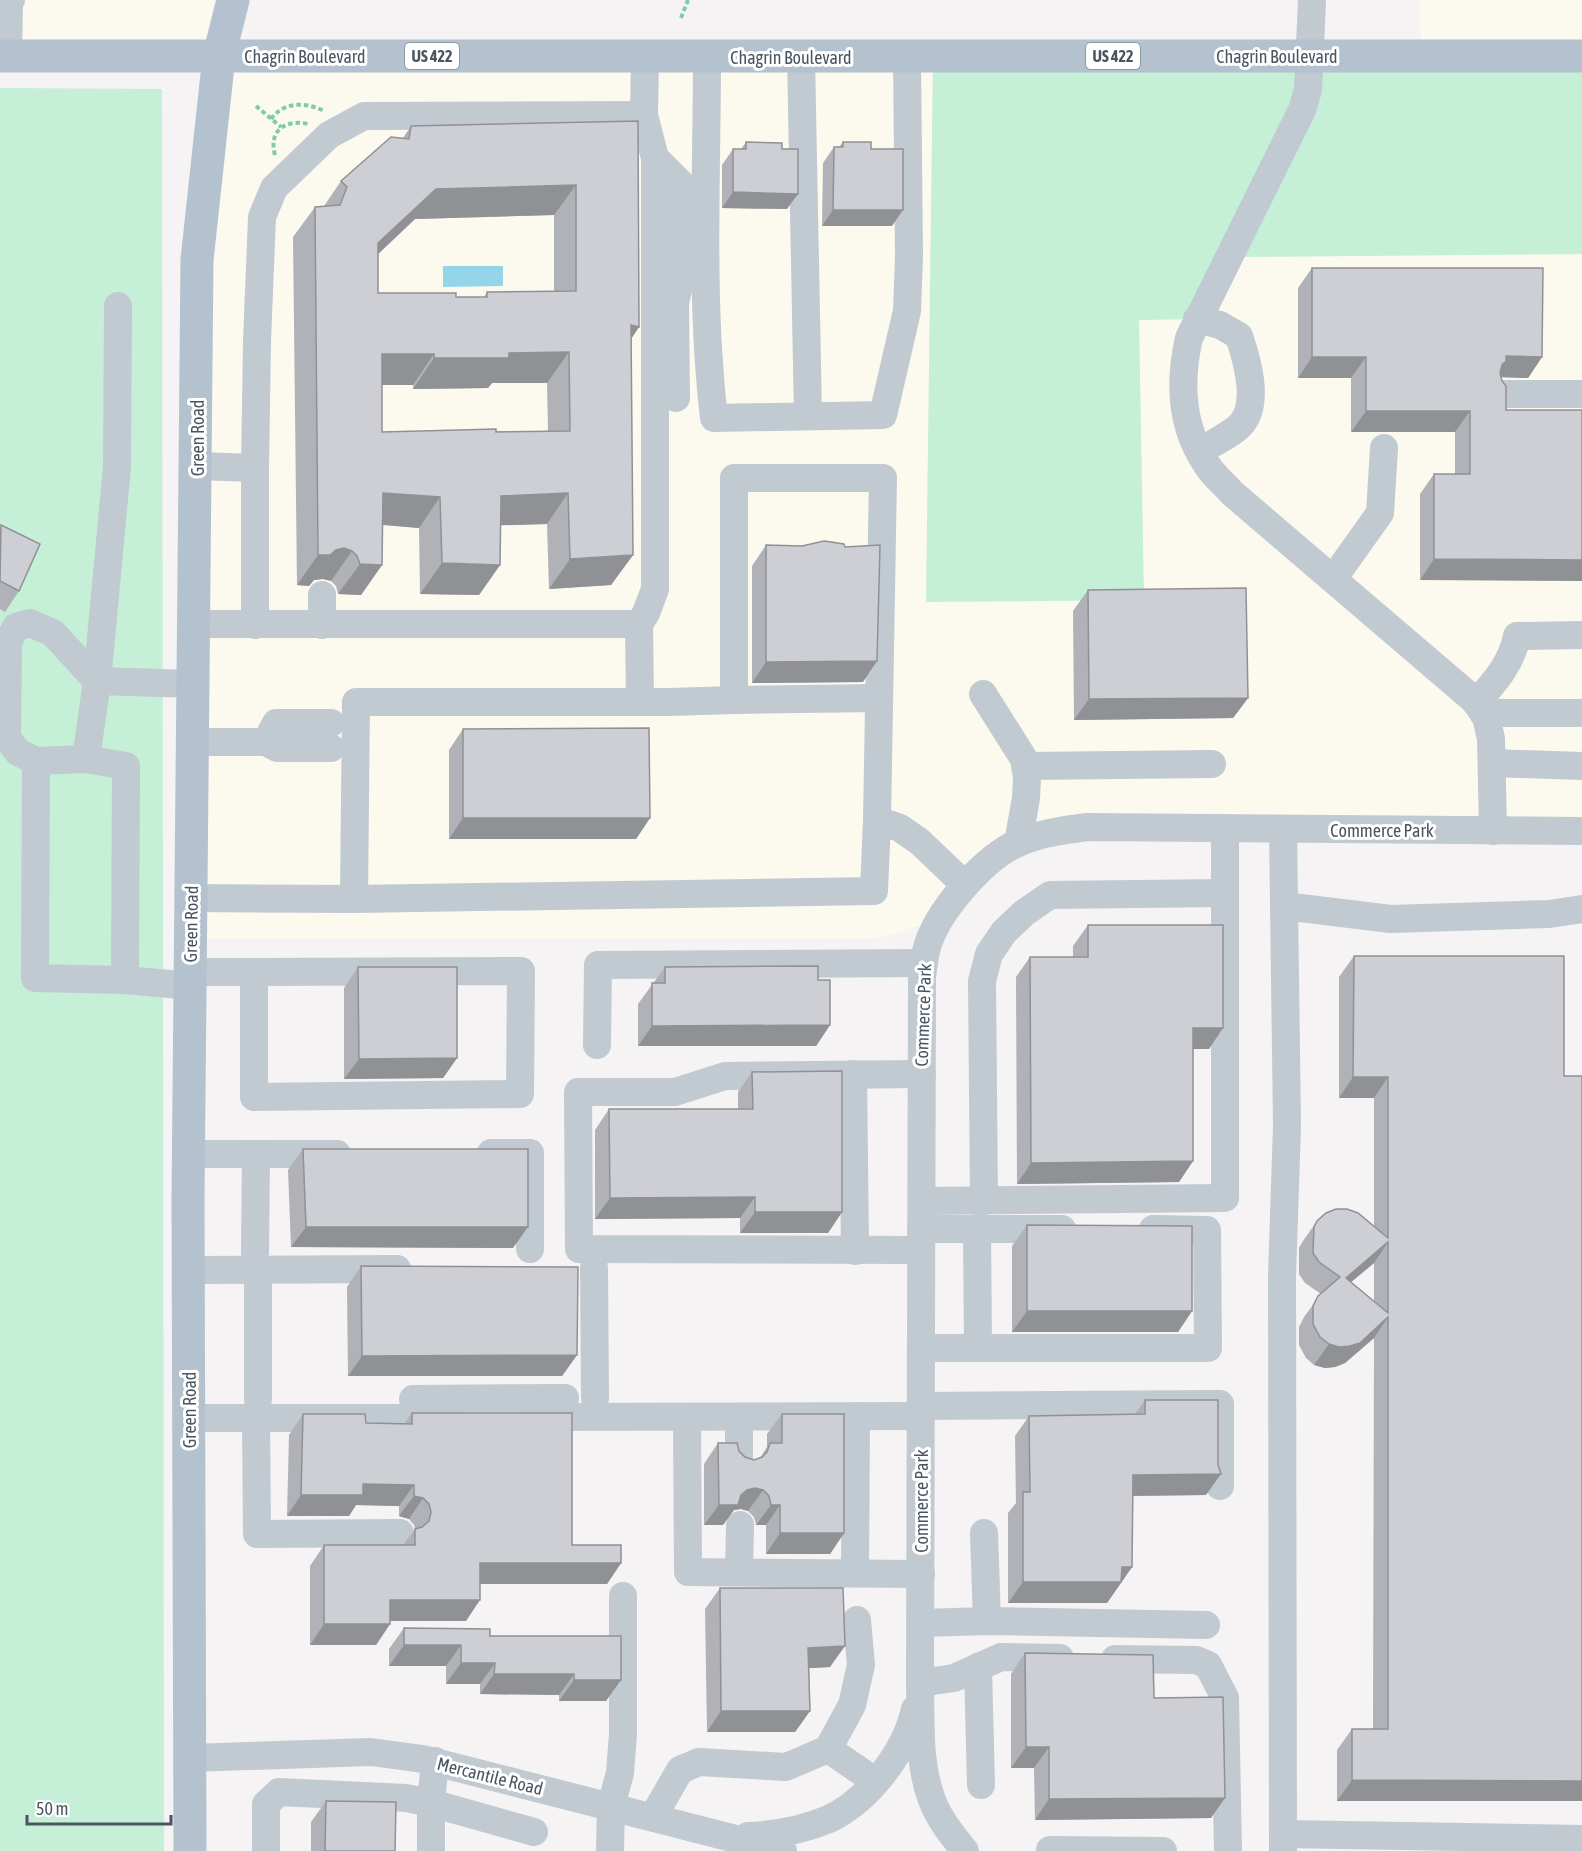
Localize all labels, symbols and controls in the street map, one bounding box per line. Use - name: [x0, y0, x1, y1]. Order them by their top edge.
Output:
- road number: US 422: [405, 43, 459, 69]
- road number: US 422: [1086, 43, 1140, 69]
- street label: Chagrin Boulevard: [244, 46, 366, 67]
- street label: Chagrin Boulevard: [1216, 46, 1338, 67]
- street label: Chagrin Boulevard: [730, 47, 852, 68]
- street label: Green Road: [187, 400, 208, 476]
- street label: Commerce Park: [1330, 820, 1434, 841]
- street label: Green Road: [180, 885, 202, 963]
- street label: Commerce Park: [911, 963, 935, 1067]
- street label: Green Road: [179, 1372, 200, 1448]
- street label: Commerce Park: [911, 1449, 932, 1553]
- street label: Mercantile Road: [435, 1753, 545, 1799]
- scale bar: [27, 1788, 171, 1826]
- text: 50 m: [36, 1798, 68, 1819]

